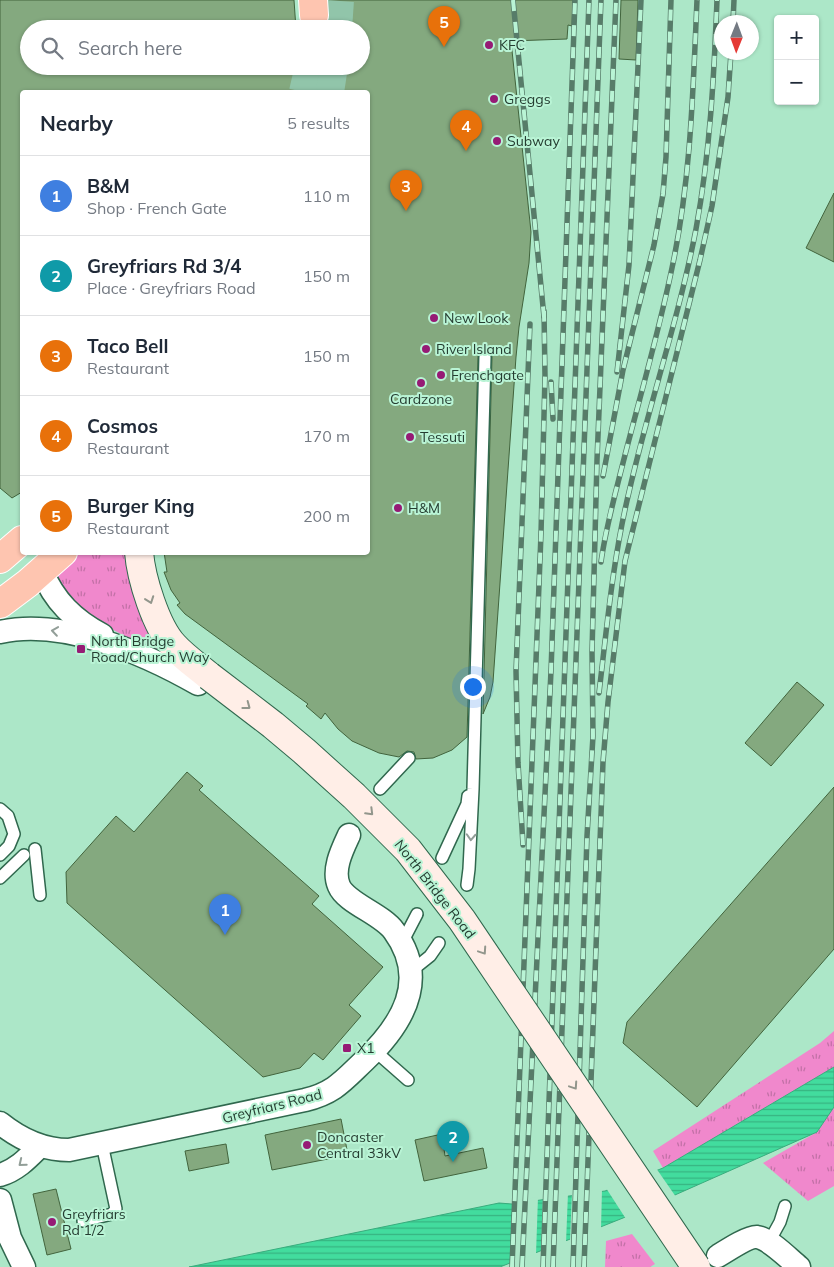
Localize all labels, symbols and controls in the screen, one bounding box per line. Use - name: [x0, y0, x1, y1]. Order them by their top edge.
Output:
- pin: 5: [428, 6, 460, 47]
- north arrow: [714, 15, 759, 60]
- map controls: [774, 15, 819, 105]
- button: +: [774, 15, 819, 60]
- search box: [20, 20, 370, 75]
- icon: search: [38, 34, 66, 62]
- text: Search here: [78, 36, 182, 60]
- place label: KFC: [499, 36, 525, 54]
- marker: KFC: [483, 39, 495, 51]
- button: −: [774, 60, 819, 105]
- place label: Greggs: [504, 90, 551, 108]
- marker: Greggs: [488, 93, 500, 105]
- text: Nearby: [40, 110, 113, 136]
- pin: 4: [450, 110, 482, 151]
- text: 5 results: [287, 113, 350, 133]
- place label: Subway: [507, 132, 560, 150]
- marker: Subway: [491, 135, 503, 147]
- pin: 3: [390, 170, 422, 211]
- text: B&M: [87, 174, 130, 198]
- text: 1: [51, 186, 61, 206]
- text: 110 m: [303, 186, 350, 206]
- text: Shop · French Gate: [87, 198, 227, 218]
- text: Greyfriars Rd 3/4: [87, 254, 241, 278]
- text: 2: [51, 266, 61, 286]
- text: 150 m: [303, 266, 350, 286]
- text: Place · Greyfriars Road: [87, 278, 256, 298]
- place label: New Look: [444, 309, 509, 327]
- marker: New Look: [428, 312, 440, 324]
- text: Taco Bell: [87, 334, 168, 358]
- place label: River Island: [436, 340, 512, 358]
- marker: River Island: [420, 343, 432, 355]
- text: 3: [51, 346, 61, 366]
- text: 150 m: [303, 346, 350, 366]
- text: Restaurant: [87, 358, 169, 378]
- place label: Frenchgate: [451, 366, 524, 384]
- marker: Frenchgate: [435, 369, 447, 381]
- marker: Cardzone: [415, 377, 427, 389]
- place label: Cardzone: [390, 390, 452, 408]
- text: Cosmos: [87, 414, 158, 438]
- text: 4: [51, 426, 61, 446]
- text: 170 m: [303, 426, 350, 446]
- place label: Tessuti: [420, 428, 465, 446]
- marker: Tessuti: [404, 431, 416, 443]
- text: Restaurant: [87, 438, 169, 458]
- text: Burger King: [87, 494, 195, 518]
- place label: H&M: [408, 499, 440, 517]
- marker: H&M: [392, 502, 404, 514]
- text: 5: [51, 506, 61, 526]
- text: 200 m: [303, 506, 350, 526]
- text: Restaurant: [87, 518, 169, 538]
- one-way arrow: [145, 595, 155, 603]
- one-way arrow: [51, 626, 59, 637]
- place label: North Bridge Road/Church Way: [91, 632, 210, 666]
- marker: North Bridge Road/Church Way: [75, 643, 87, 655]
- your location: [460, 674, 486, 700]
- one-way arrow: [241, 700, 250, 708]
- one-way arrow: [364, 806, 373, 815]
- one-way arrow: [466, 834, 476, 841]
- street label: North Bridge Road: [391, 836, 479, 942]
- pin: 1: [209, 894, 241, 935]
- one-way arrow: [477, 946, 486, 955]
- place label: X1: [357, 1039, 375, 1057]
- marker: X1: [341, 1042, 353, 1054]
- one-way arrow: [568, 1080, 577, 1090]
- street label: Greyfriars Road: [220, 1085, 324, 1127]
- pin: 2: [437, 1121, 469, 1162]
- place label: Doncaster Central 33kV: [317, 1128, 401, 1162]
- marker: Doncaster Central 33kV: [301, 1139, 313, 1151]
- one-way arrow: [18, 1157, 27, 1166]
- place label: Greyfriars Rd 1/2: [62, 1205, 126, 1239]
- marker: Greyfriars Rd 1/2: [46, 1216, 58, 1228]

